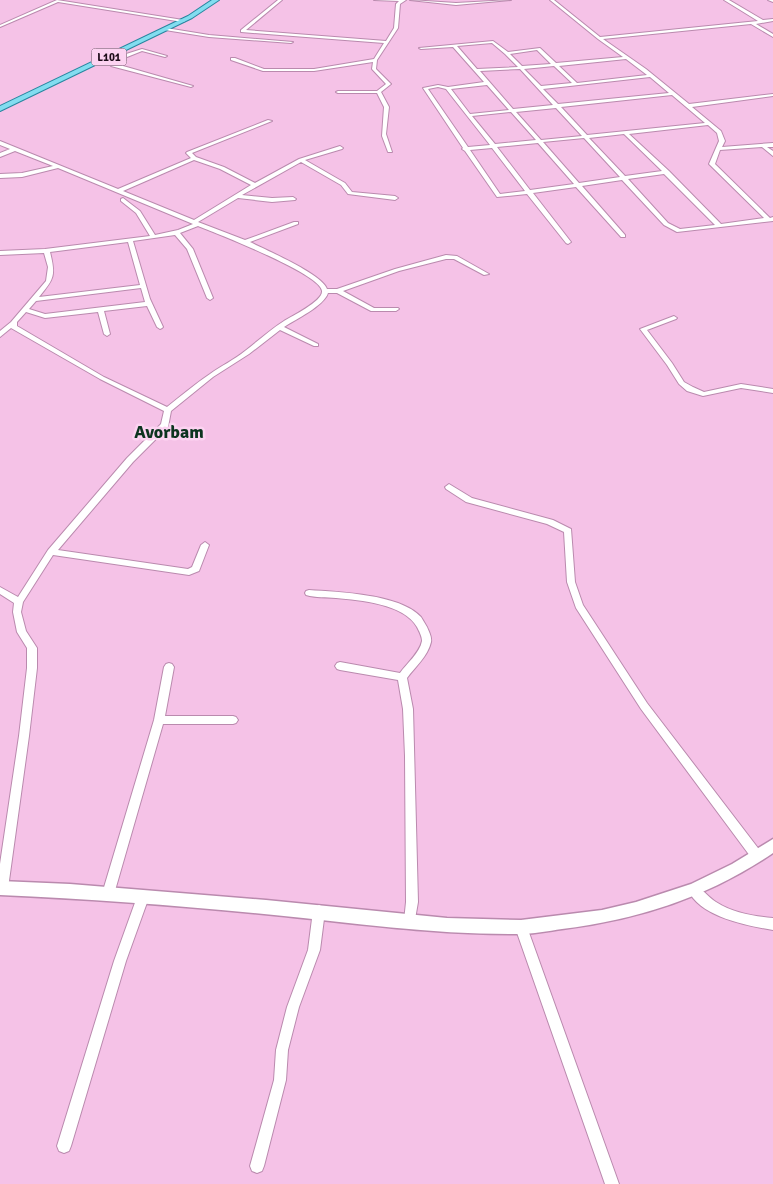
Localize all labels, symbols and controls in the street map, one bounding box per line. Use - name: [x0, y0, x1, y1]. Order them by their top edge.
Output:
- road number: L101: [92, 48, 126, 66]
- district label: Avorbam: [134, 421, 204, 443]

